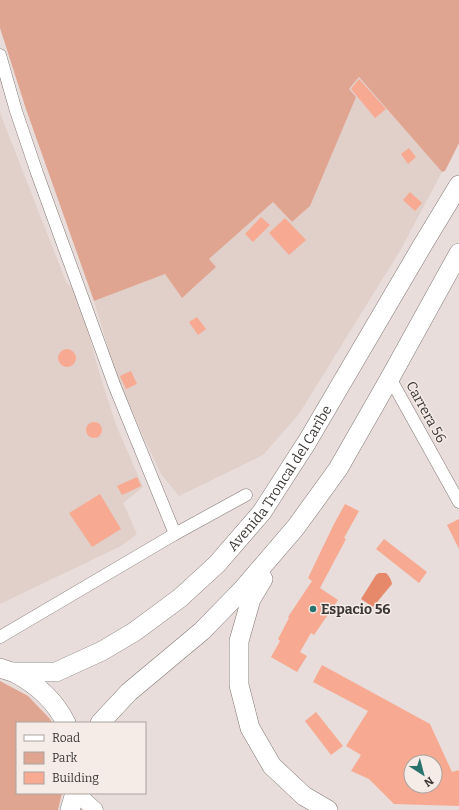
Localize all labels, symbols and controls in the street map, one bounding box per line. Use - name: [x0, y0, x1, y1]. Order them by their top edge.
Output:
- street label: Carrera 56: [402, 378, 450, 446]
- street label: Avenida Troncal del Caribe: [224, 402, 335, 554]
- place label: Espacio 56: [321, 601, 391, 618]
- marker: Espacio 56: [308, 604, 318, 614]
- legend: [16, 722, 146, 794]
- text: Road: [52, 731, 80, 745]
- text: Park: [52, 751, 78, 765]
- north arrow: [403, 754, 443, 794]
- text: Building: [52, 771, 99, 785]
- text: N: [421, 774, 436, 790]

